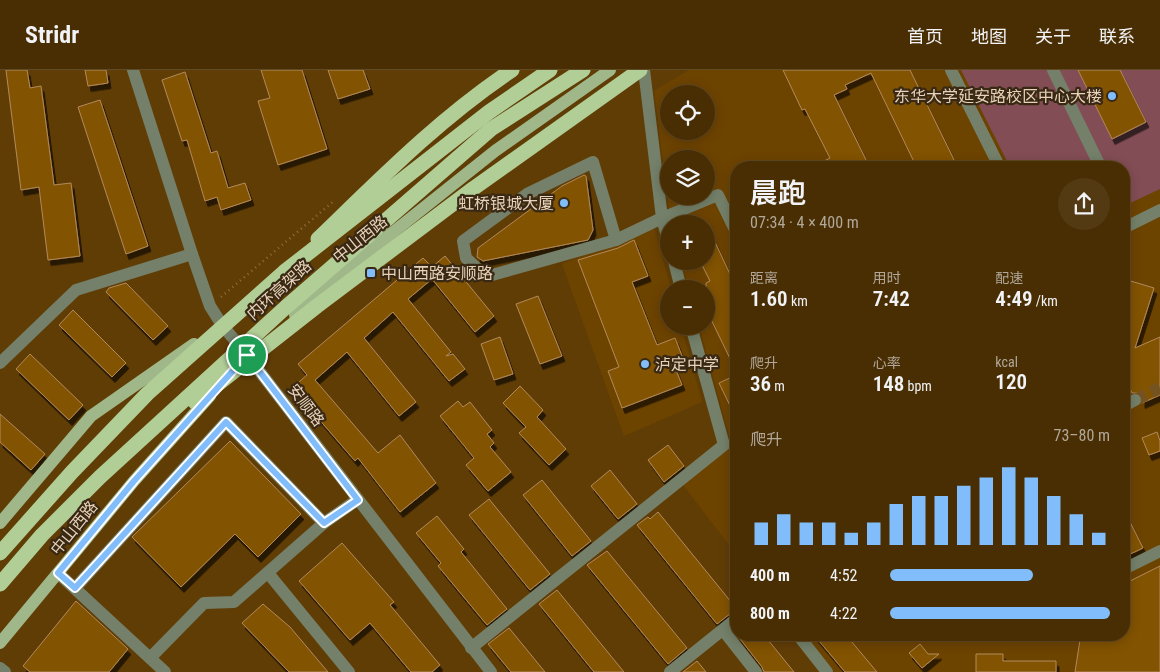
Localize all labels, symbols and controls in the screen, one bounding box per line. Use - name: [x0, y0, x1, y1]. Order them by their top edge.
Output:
- text: Stridr: [25, 21, 79, 49]
- text: 首页: [907, 26, 943, 47]
- text: 地图: [971, 26, 1007, 47]
- text: 关于: [1035, 26, 1071, 47]
- text: 联系: [1099, 26, 1135, 47]
- map controls: [660, 85, 715, 335]
- button: locate: [660, 85, 715, 140]
- place label: 东华大学延安路校区中心大楼: [894, 87, 1102, 106]
- marker: 东华大学延安路校区中心大楼: [1106, 90, 1118, 102]
- button: layers: [660, 150, 715, 205]
- text: 晨跑: [750, 177, 806, 210]
- button: share: [1058, 178, 1110, 230]
- place label: 虹桥银城大厦: [458, 194, 554, 213]
- marker: 虹桥银城大厦: [558, 197, 570, 209]
- street label: 中山西路: [329, 211, 391, 267]
- text: 07:34 · 4 × 400 m: [750, 213, 859, 232]
- button: +: [660, 215, 715, 270]
- street label: 内环高架路: [243, 256, 315, 324]
- place label: 中山西路安顺路: [381, 264, 493, 283]
- marker: 中山西路安顺路: [365, 267, 377, 279]
- text: 距离: [750, 270, 778, 286]
- text: 用时: [873, 270, 901, 286]
- text: 配速: [995, 270, 1023, 286]
- button: −: [660, 280, 715, 335]
- text: 1.60: [750, 287, 788, 311]
- text: 7:42: [873, 287, 910, 311]
- text: 4:49: [995, 287, 1033, 311]
- text: km: [788, 293, 808, 309]
- text: /km: [1033, 293, 1058, 309]
- pin: [226, 334, 268, 376]
- icon: arrive: [233, 341, 261, 369]
- text: kcal: [995, 354, 1018, 370]
- place label: 泸定中学: [655, 355, 719, 374]
- text: 爬升: [750, 355, 778, 371]
- text: 心率: [873, 355, 901, 371]
- marker: 泸定中学: [639, 358, 651, 370]
- text: 120: [995, 370, 1027, 394]
- text: 36: [750, 372, 771, 396]
- text: 148: [873, 372, 904, 396]
- text: m: [771, 378, 785, 394]
- text: bpm: [904, 378, 932, 394]
- street label: 安顺路: [284, 380, 328, 430]
- text: 73–80 m: [1054, 426, 1110, 445]
- text: 爬升: [750, 430, 782, 449]
- street label: 中山西路: [46, 497, 102, 559]
- text: 400 m: [750, 566, 790, 585]
- text: 4:52: [830, 566, 857, 585]
- text: 800 m: [750, 604, 790, 623]
- text: 4:22: [830, 604, 857, 623]

